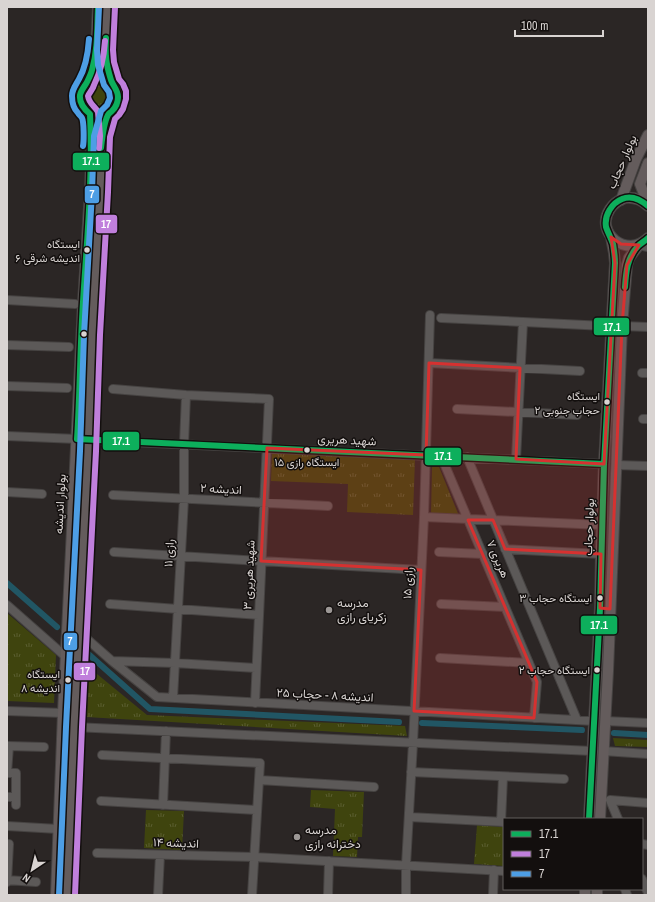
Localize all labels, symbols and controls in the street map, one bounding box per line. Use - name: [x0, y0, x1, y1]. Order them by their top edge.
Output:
- scale bar: [515, 12, 603, 38]
- text: 100 m: [521, 18, 548, 34]
- street label: بولوار حجاب: [603, 133, 641, 191]
- line badge: 17.1: [72, 152, 110, 171]
- text: 17.1: [82, 154, 100, 168]
- line badge: 7: [84, 185, 100, 204]
- text: 7: [89, 187, 95, 201]
- line badge: 17: [95, 214, 118, 234]
- text: 17: [101, 217, 111, 231]
- place label: ایستگاه اندیشه شرقی ۶: [15, 237, 80, 265]
- marker: ایستگاه اندیشه شرقی ۶: [82, 245, 92, 255]
- line badge: 17.1: [593, 317, 630, 336]
- text: 17.1: [603, 320, 621, 334]
- unlabelled marker: [79, 329, 89, 339]
- place label: ایستگاه حجاب جنوبی ۲: [534, 389, 600, 417]
- marker: ایستگاه حجاب جنوبی ۲: [602, 397, 612, 407]
- street label: شهید هریری: [317, 430, 377, 450]
- line badge: 17.1: [102, 431, 140, 451]
- text: 17.1: [112, 434, 130, 448]
- marker: ایستگاه رازی ۱۵: [302, 445, 312, 455]
- line badge: 17.1: [424, 447, 462, 466]
- text: 17.1: [434, 449, 452, 463]
- place label: ایستگاه رازی ۱۵: [275, 455, 339, 469]
- street label: بولوار اندیشه: [50, 474, 70, 534]
- street label: اندیشه ۲: [200, 480, 242, 498]
- street label: بولوار حجاب: [580, 498, 598, 556]
- street label: هریری ۷: [483, 537, 513, 581]
- street label: رازی ۱۱: [160, 538, 178, 568]
- street label: شهید هریری ۳: [239, 540, 259, 610]
- street label: رازی ۱۵: [399, 567, 417, 599]
- place label: ایستگاه حجاب ۳: [519, 591, 592, 605]
- marker: ایستگاه حجاب ۳: [595, 593, 605, 603]
- place label: مدرسه زکریای رازی: [337, 595, 387, 625]
- marker: مدرسه زکریای رازی: [324, 605, 334, 615]
- line badge: 17.1: [580, 615, 618, 635]
- text: 17.1: [590, 618, 608, 632]
- line badge: 7: [63, 632, 78, 651]
- text: 7: [67, 634, 73, 648]
- line badge: 17: [73, 662, 96, 681]
- place label: ایستگاه حجاب ۲: [519, 663, 590, 677]
- text: 17: [80, 664, 90, 678]
- marker: ایستگاه حجاب ۲: [592, 665, 602, 675]
- place label: ایستگاه اندیشه ۸: [21, 667, 60, 695]
- marker: ایستگاه اندیشه ۸: [63, 675, 73, 685]
- street label: اندیشه ۸ - حجاب ۲۵: [276, 684, 374, 706]
- legend: [503, 818, 643, 890]
- place label: مدرسه دخترانه رازی: [305, 822, 361, 852]
- text: 17.1: [539, 826, 559, 842]
- marker: مدرسه دخترانه رازی: [292, 832, 302, 842]
- street label: اندیشه ۱۴: [153, 834, 199, 852]
- text: 17: [539, 846, 550, 862]
- north arrow: [12, 850, 52, 890]
- text: 7: [539, 866, 545, 882]
- text: N: [20, 871, 33, 886]

